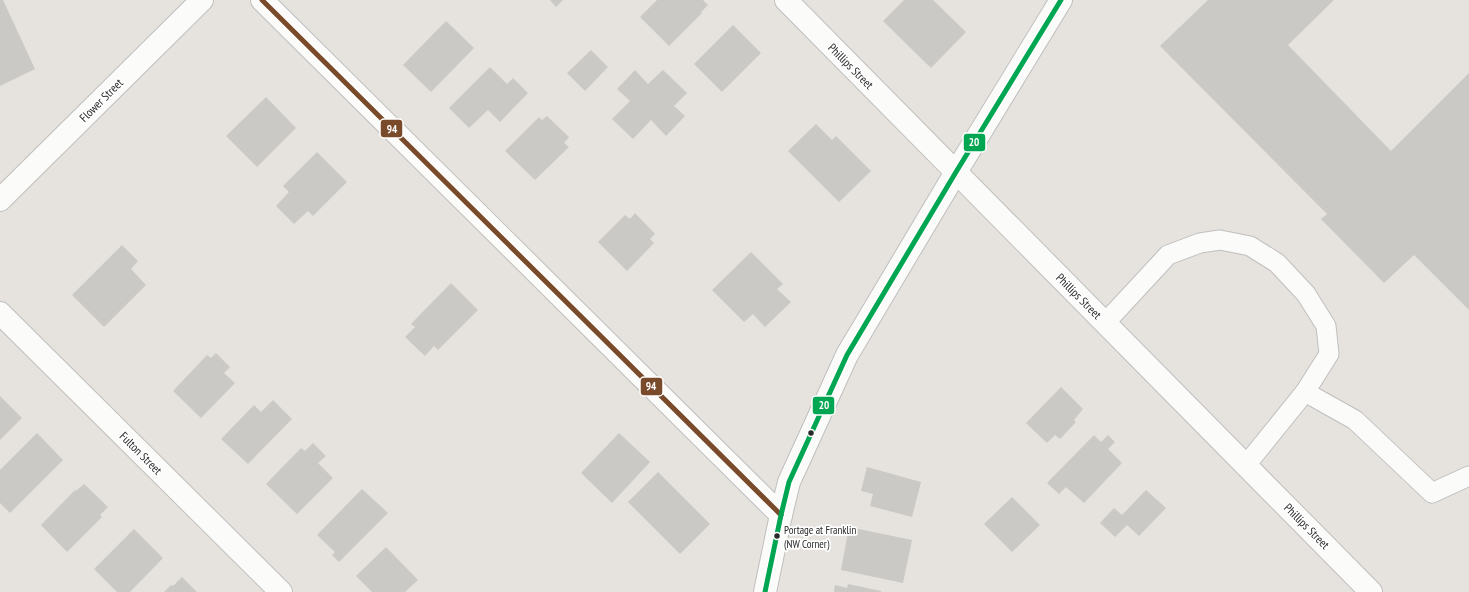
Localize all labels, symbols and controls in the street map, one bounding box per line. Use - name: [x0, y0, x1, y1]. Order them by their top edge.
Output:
- street label: Phillips Street: [825, 40, 877, 92]
- street label: Flower Street: [76, 75, 126, 125]
- line badge: 94: [380, 119, 403, 138]
- text: 94: [387, 122, 398, 136]
- line badge: 20: [963, 133, 986, 152]
- text: 20: [969, 135, 979, 149]
- street label: Phillips Street: [1053, 270, 1105, 322]
- line badge: 94: [640, 377, 663, 396]
- text: 94: [646, 379, 657, 393]
- line badge: 20: [812, 396, 835, 415]
- text: 20: [819, 398, 829, 412]
- unlabelled marker: [806, 428, 816, 438]
- street label: Fulton Street: [117, 429, 166, 478]
- street label: Phillips Street: [1281, 500, 1333, 552]
- place label: Portage at Franklin (NW Corner): [784, 523, 856, 551]
- marker: Portage at Franklin (NW Corner): [772, 531, 782, 541]

